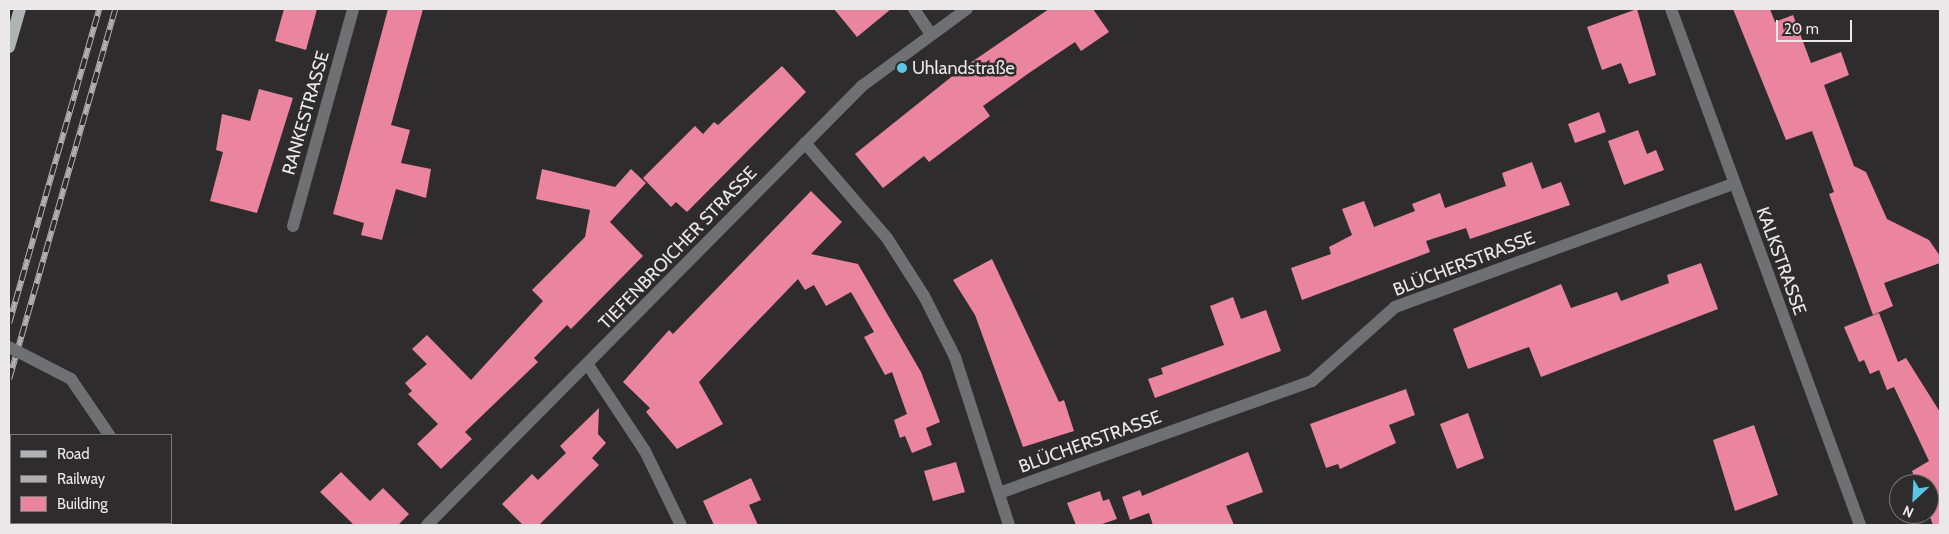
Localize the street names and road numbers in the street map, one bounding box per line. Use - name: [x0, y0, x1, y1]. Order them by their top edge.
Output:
- street label: RANKESTRASSE: [278, 49, 334, 177]
- street label: TIEFENBROICHER STRASSE: [595, 162, 761, 334]
- street label: KALKSTRASSE: [1751, 204, 1811, 318]
- street label: BLÜCHERSTRASSE: [1390, 227, 1538, 301]
- street label: BLÜCHERSTRASSE: [1016, 406, 1164, 478]

